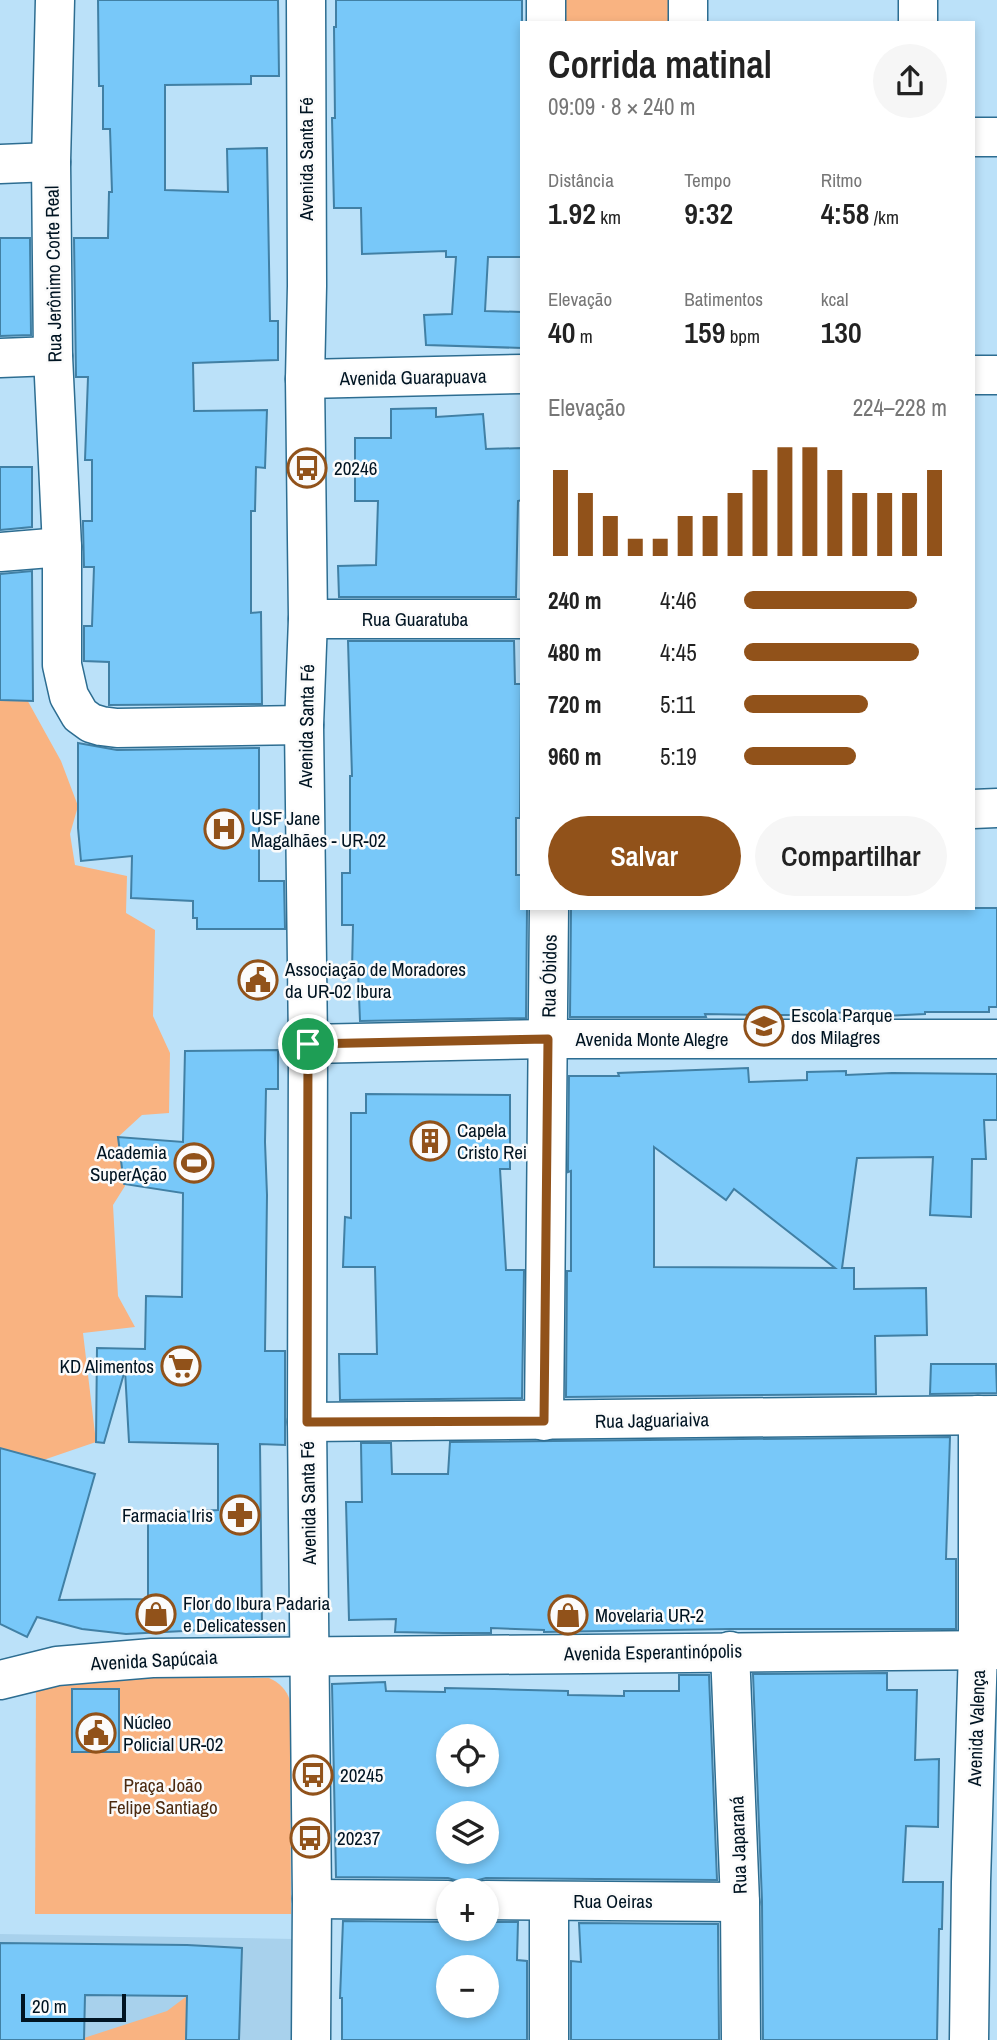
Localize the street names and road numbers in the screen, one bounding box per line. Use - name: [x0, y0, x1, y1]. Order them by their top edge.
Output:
- street label: Avenida Santa Fé: [293, 97, 319, 222]
- street label: Rua Jerônimo Corte Real: [38, 185, 68, 363]
- street label: Avenida Guarapuava: [338, 363, 487, 391]
- street label: Rua Guaratuba: [362, 606, 469, 632]
- street label: Avenida Santa Fé: [292, 664, 320, 789]
- street label: Rua Óbidos: [535, 934, 563, 1018]
- street label: Avenida Monte Alegre: [574, 1026, 729, 1052]
- street label: Rua Jaguariaiva: [595, 1406, 710, 1434]
- street label: Avenida Santa Fé: [294, 1441, 322, 1566]
- street label: Avenida Esperantinópolis: [563, 1637, 743, 1667]
- street label: Avenida Sapúcaia: [89, 1644, 218, 1676]
- street label: Avenida Valença: [961, 1669, 991, 1788]
- street label: Rua Japaraná: [723, 1795, 753, 1894]
- street label: Rua Oeiras: [573, 1888, 653, 1914]

